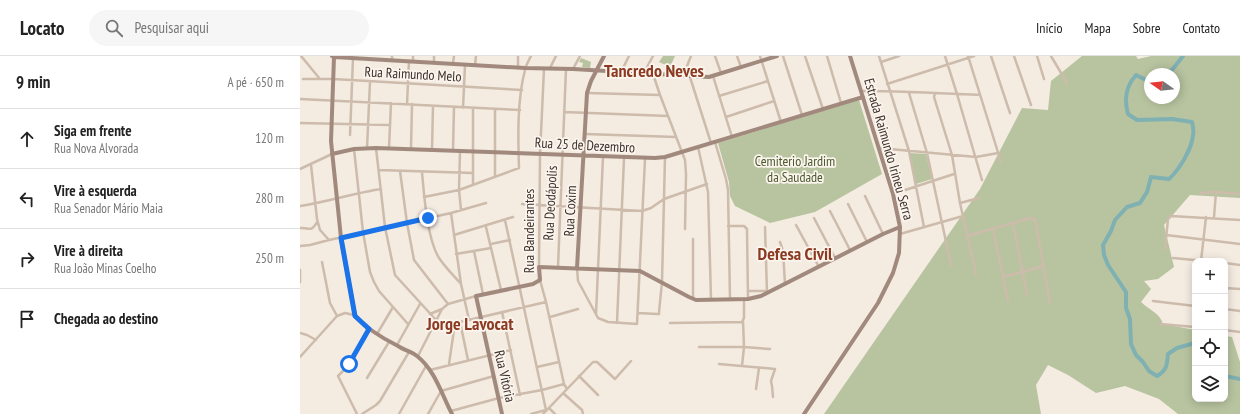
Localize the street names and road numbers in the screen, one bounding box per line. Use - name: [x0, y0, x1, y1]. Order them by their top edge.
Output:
- street label: Rua Raimundo Melo: [364, 62, 462, 86]
- street label: Estrada Raimundo Irineu Serra: [860, 76, 918, 222]
- street label: Rua 25 de Dezembro: [534, 133, 636, 157]
- street label: Rua Deodápolis: [539, 165, 561, 241]
- street label: Rua Coxim: [560, 185, 580, 237]
- street label: Rua Bandeirantes: [520, 189, 538, 273]
- street label: Rua Vitória: [490, 348, 520, 404]

